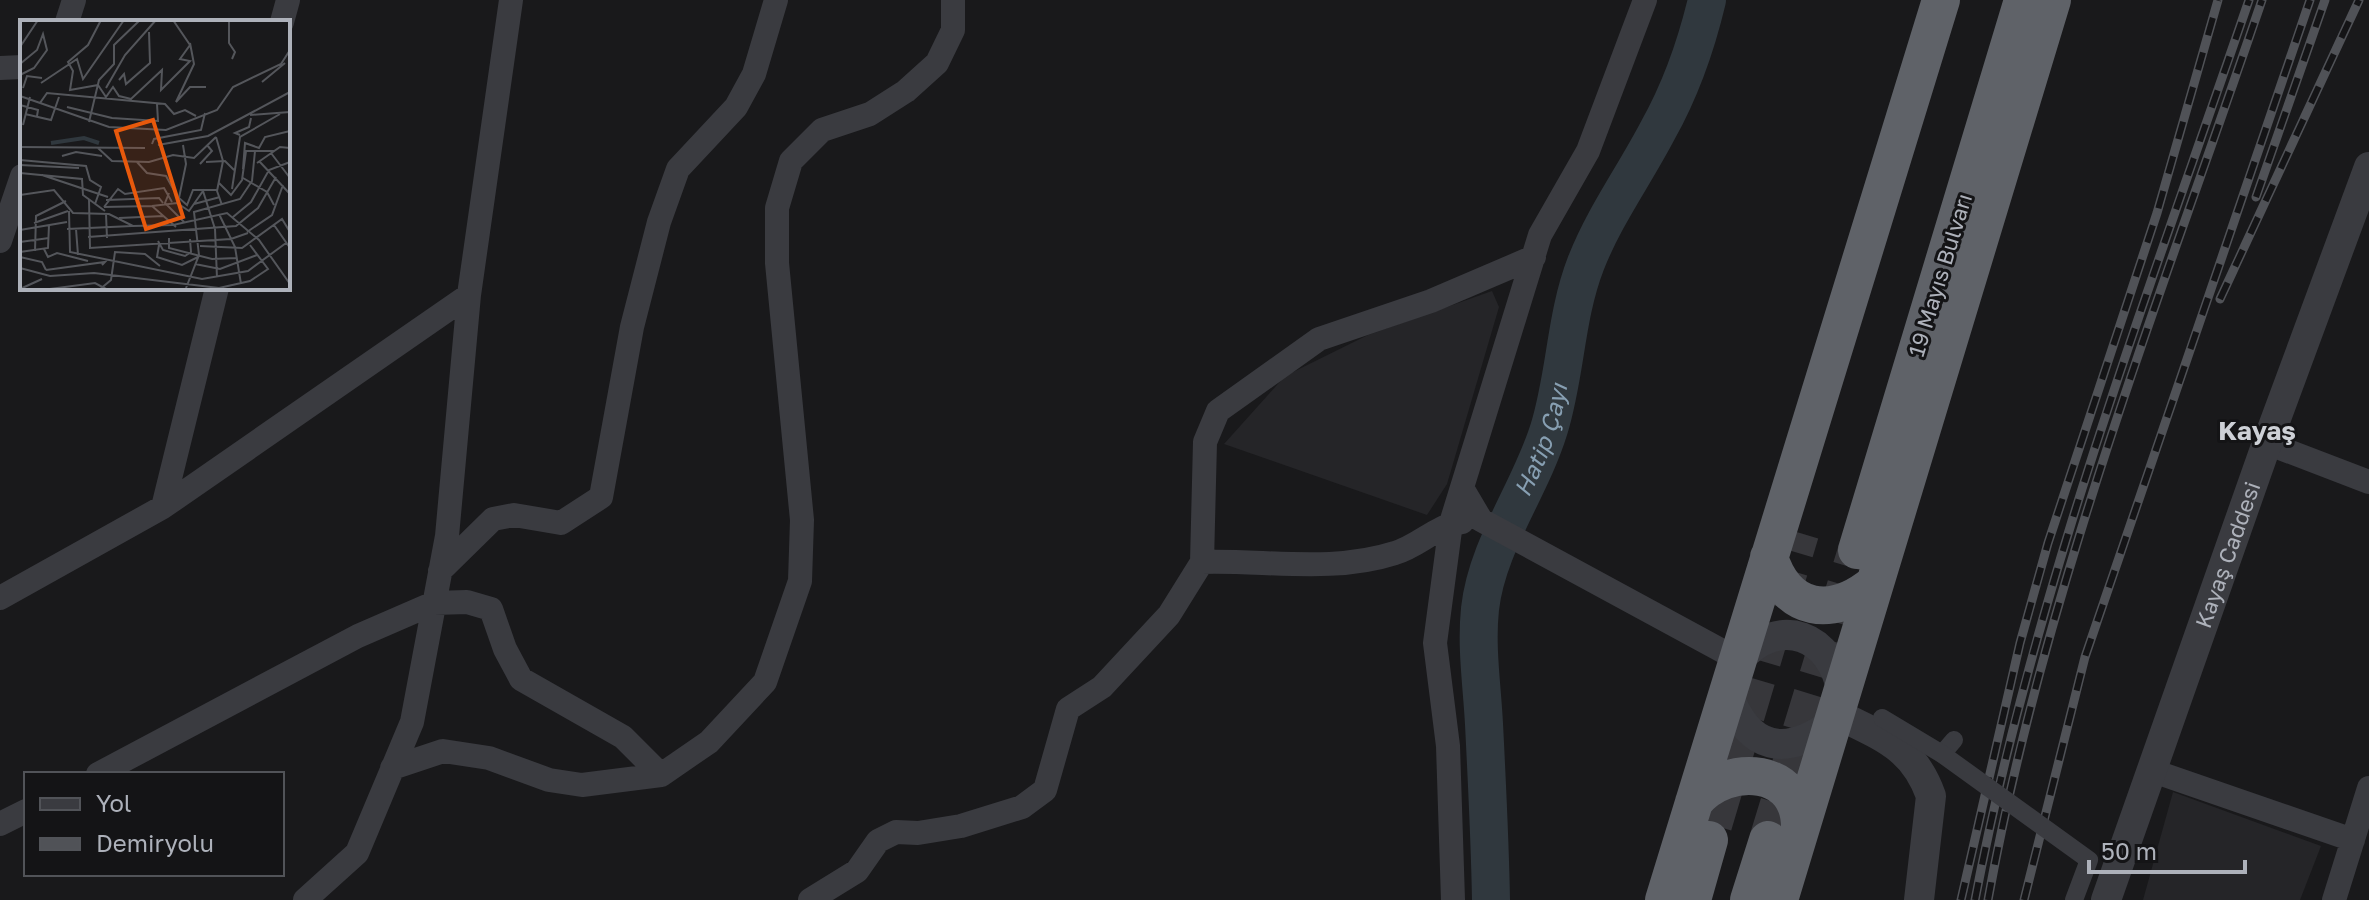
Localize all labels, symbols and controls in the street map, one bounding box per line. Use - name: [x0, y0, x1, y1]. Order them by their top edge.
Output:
- inset map: [20, 20, 290, 290]
- street label: 19 Mayıs Bulvarı: [1902, 190, 1977, 360]
- water label: Hatip Çayı: [1507, 380, 1573, 501]
- district label: Kayaş: [2218, 415, 2296, 446]
- street label: Kayaş Caddesi: [2189, 478, 2265, 631]
- legend: [24, 772, 284, 876]
- text: Yol: [96, 788, 132, 817]
- scale bar: [2089, 824, 2245, 874]
- text: Demiryolu: [96, 828, 214, 857]
- text: 50 m: [2101, 836, 2157, 865]

